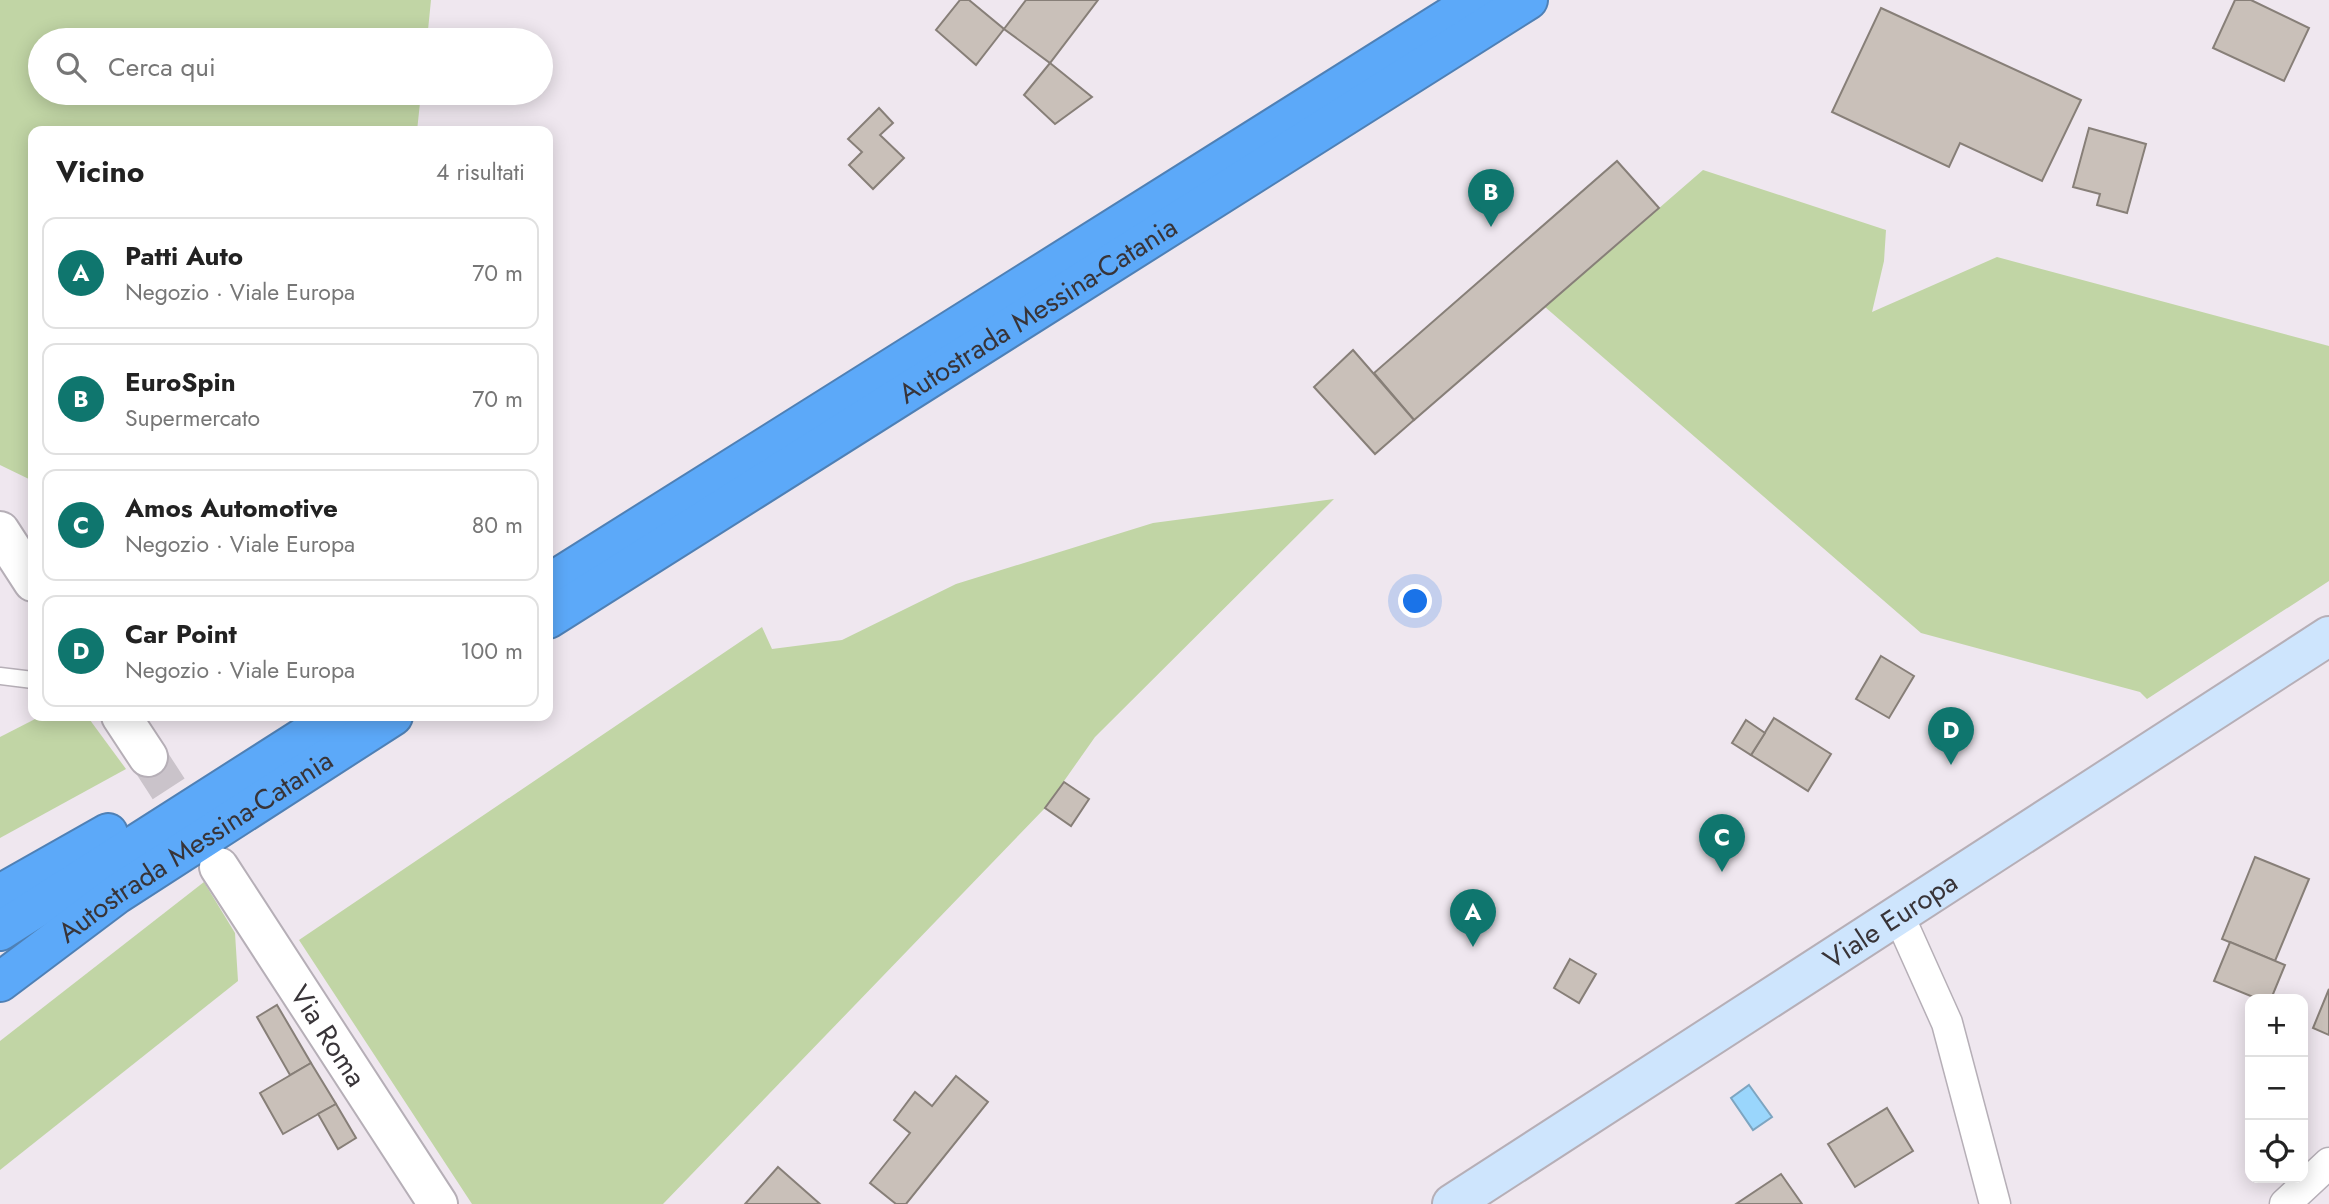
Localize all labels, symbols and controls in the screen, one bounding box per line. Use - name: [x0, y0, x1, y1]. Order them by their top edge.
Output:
- search box: [28, 28, 553, 105]
- icon: search: [52, 48, 90, 86]
- text: Cerca qui: [108, 48, 216, 86]
- text: Vicino: [56, 150, 144, 193]
- text: 4 risultati: [436, 155, 525, 189]
- pin: B: [1468, 169, 1514, 227]
- street label: Autostrada Messina-Catania: [890, 206, 1185, 413]
- text: Patti Auto: [125, 237, 243, 275]
- text: A: [73, 256, 89, 290]
- text: 70 m: [472, 256, 523, 290]
- text: Negozio · Viale Europa: [125, 275, 355, 309]
- text: EuroSpin: [125, 363, 236, 401]
- text: B: [73, 382, 89, 416]
- text: 70 m: [472, 382, 523, 416]
- text: Supermercato: [125, 401, 260, 435]
- text: Amos Automotive: [125, 489, 338, 527]
- text: C: [73, 508, 89, 542]
- text: 80 m: [472, 508, 523, 542]
- text: Negozio · Viale Europa: [125, 527, 355, 561]
- your location: [1398, 584, 1432, 618]
- text: Car Point: [125, 615, 237, 653]
- text: D: [73, 634, 89, 668]
- text: 100 m: [460, 634, 523, 668]
- text: Negozio · Viale Europa: [125, 653, 355, 687]
- pin: D: [1928, 707, 1974, 765]
- street label: Autostrada Messina-Catania: [49, 740, 341, 952]
- pin: C: [1699, 814, 1745, 872]
- street label: Viale Europa: [1815, 862, 1965, 979]
- pin: A: [1450, 889, 1496, 947]
- street label: Via Roma: [280, 977, 377, 1094]
- map controls: [2245, 994, 2308, 1183]
- button: +: [2245, 994, 2308, 1057]
- button: −: [2245, 1057, 2308, 1120]
- button: locate: [2245, 1120, 2308, 1183]

